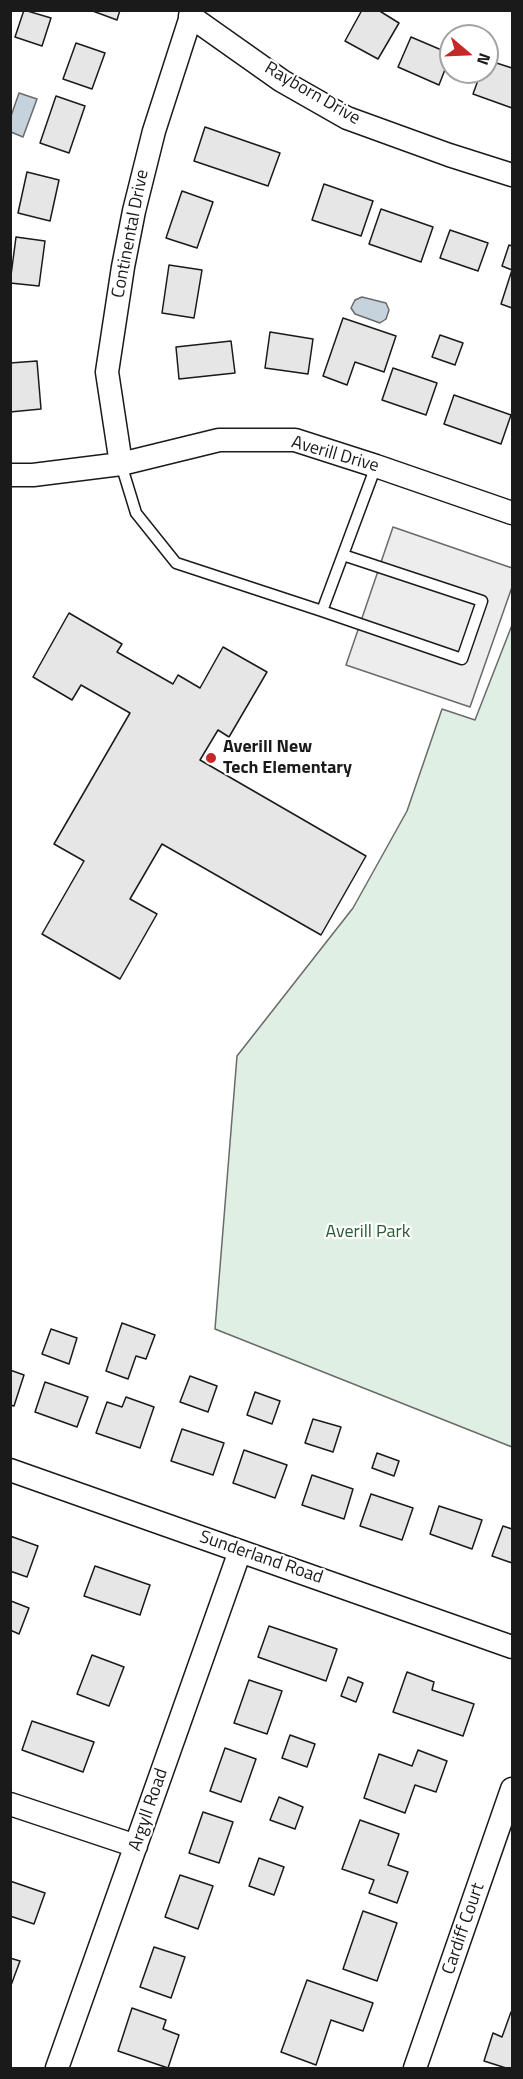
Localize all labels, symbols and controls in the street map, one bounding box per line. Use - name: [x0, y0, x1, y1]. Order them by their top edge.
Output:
- north arrow: [439, 24, 499, 84]
- text: N: [471, 50, 497, 68]
- street label: Rayborn Drive: [260, 58, 364, 130]
- street label: Continental Drive: [108, 168, 154, 300]
- street label: Averill Drive: [289, 432, 381, 478]
- place label: Averill New Tech Elementary: [223, 737, 352, 780]
- marker: Averill New Tech Elementary: [204, 751, 218, 765]
- park label: Averill Park: [326, 1222, 410, 1244]
- street label: Sunderland Road: [196, 1527, 326, 1589]
- street label: Argyll Road: [125, 1766, 173, 1854]
- street label: Cardiff Court: [438, 1880, 490, 1978]

